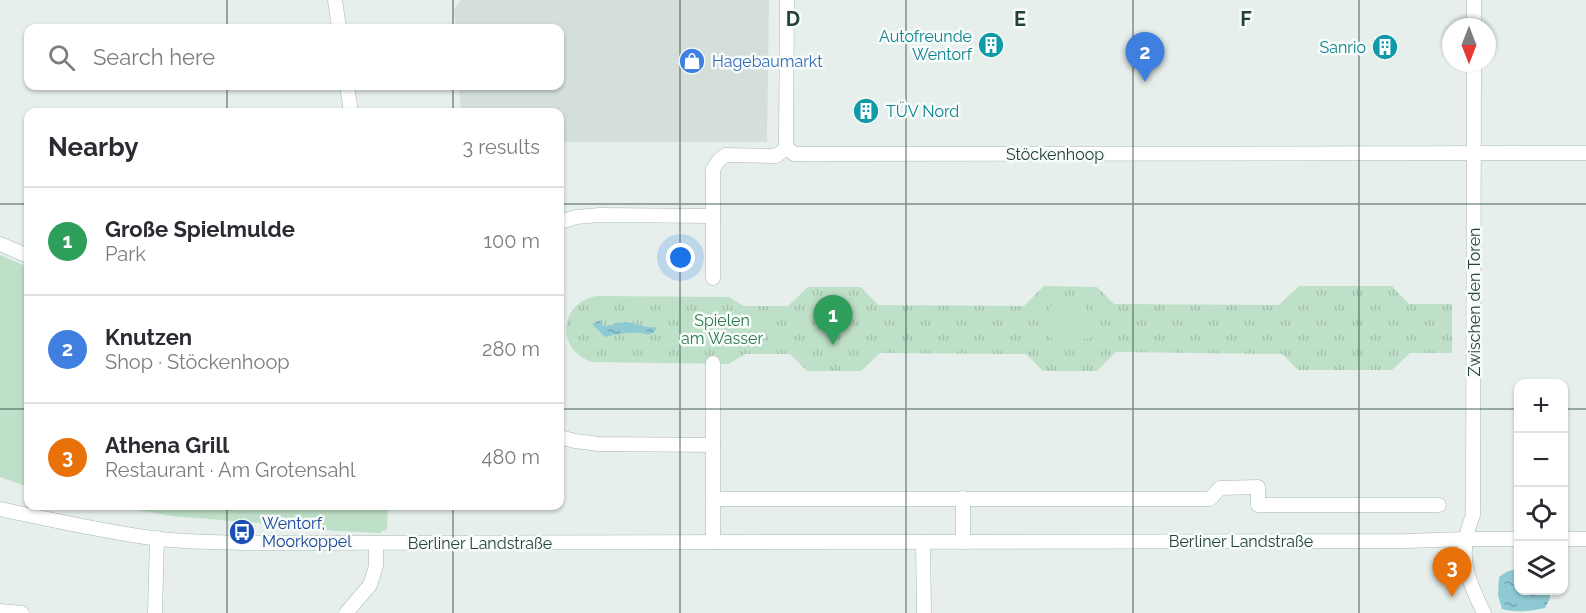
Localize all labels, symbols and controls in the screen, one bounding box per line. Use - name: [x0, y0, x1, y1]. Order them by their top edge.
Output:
- text: D: [786, 7, 800, 31]
- text: E: [1014, 7, 1026, 31]
- text: F: [1240, 7, 1252, 31]
- north arrow: [1442, 18, 1496, 72]
- search box: [24, 24, 564, 90]
- place label: Autofreunde Wentorf: [879, 27, 973, 64]
- building icon: Autofreunde Wentorf: [976, 30, 1006, 60]
- pin: 2: [1126, 32, 1164, 82]
- building icon: Sanrio: [1370, 32, 1400, 62]
- place label: Sanrio: [1320, 38, 1366, 57]
- icon: search: [45, 41, 78, 74]
- text: Search here: [93, 44, 215, 70]
- shop icon: Hagebaumarkt: [677, 46, 707, 76]
- place label: Hagebaumarkt: [712, 52, 823, 71]
- building icon: TÜV Nord: [851, 96, 881, 126]
- place label: TÜV Nord: [886, 101, 959, 121]
- text: Nearby: [48, 132, 138, 162]
- text: 3 results: [462, 135, 540, 159]
- street label: Stöckenhoop: [1006, 145, 1104, 164]
- text: Große Spielmulde: [105, 216, 295, 242]
- street label: Zwischen den Toren: [1465, 228, 1484, 376]
- text: 1: [63, 229, 72, 253]
- text: 100 m: [483, 229, 540, 253]
- text: Park: [105, 242, 146, 266]
- your location: [666, 243, 695, 272]
- pin: 1: [814, 296, 852, 345]
- park label: Spielen am Wasser: [681, 311, 763, 348]
- text: Knutzen: [105, 324, 192, 350]
- text: 2: [62, 337, 73, 361]
- text: 280 m: [482, 337, 540, 361]
- text: Shop · Stöckenhoop: [105, 350, 290, 374]
- map controls: [1514, 379, 1568, 595]
- button: +: [1514, 379, 1568, 433]
- text: Athena Grill: [105, 432, 229, 458]
- button: −: [1514, 433, 1568, 487]
- text: 3: [62, 445, 73, 469]
- text: 480 m: [482, 445, 540, 469]
- text: Restaurant · Am Grotensahl: [105, 458, 355, 482]
- button: locate: [1514, 487, 1568, 541]
- place label: Wentorf, Moorkoppel: [262, 514, 352, 551]
- bus stop icon: Wentorf, Moorkoppel: [227, 517, 257, 547]
- street label: Berliner Landstraße: [1169, 532, 1313, 551]
- street label: Berliner Landstraße: [408, 534, 552, 553]
- button: layers: [1514, 541, 1568, 595]
- pin: 3: [1432, 548, 1472, 597]

